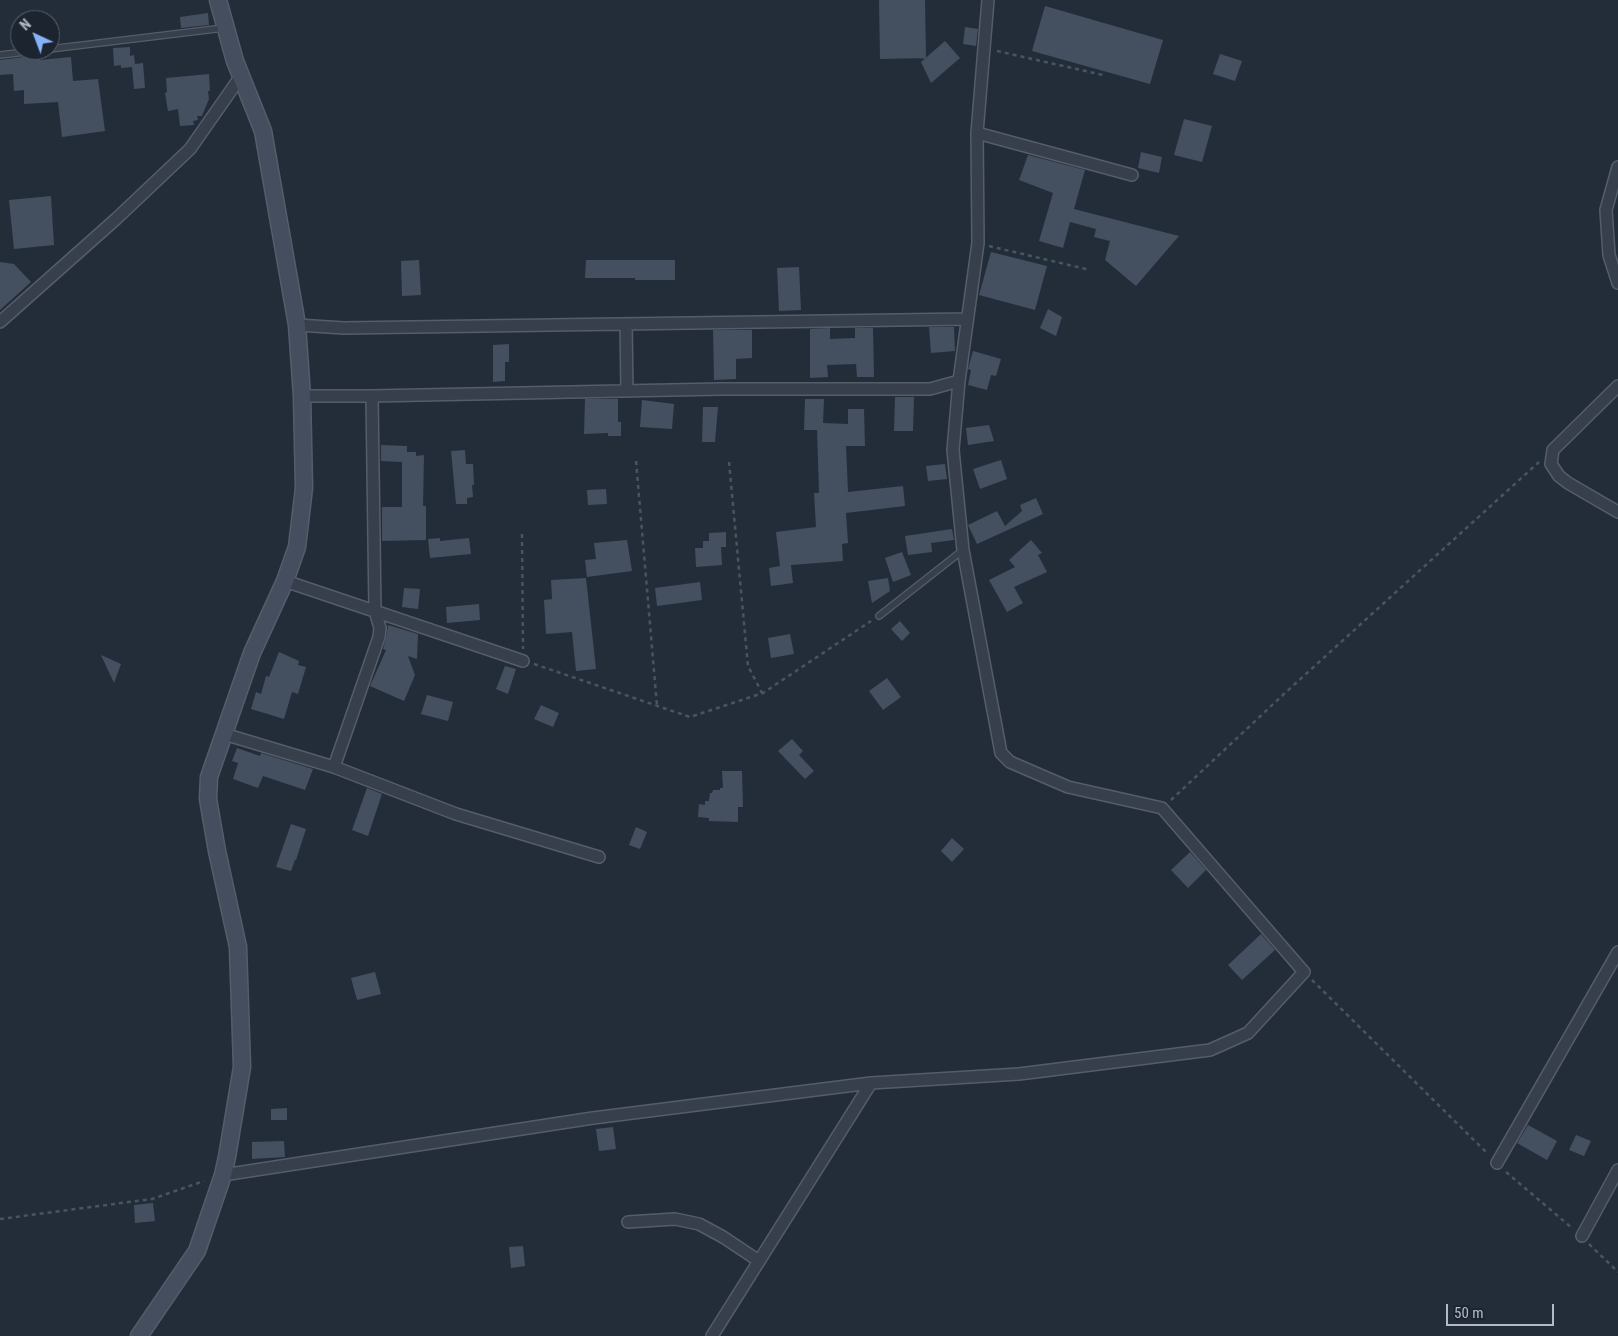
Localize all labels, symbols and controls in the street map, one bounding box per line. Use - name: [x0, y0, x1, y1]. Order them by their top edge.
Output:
- north arrow: [10, 10, 60, 60]
- text: N: [17, 16, 34, 34]
- scale bar: [1448, 1294, 1556, 1326]
- text: 50 m: [1454, 1304, 1484, 1322]

